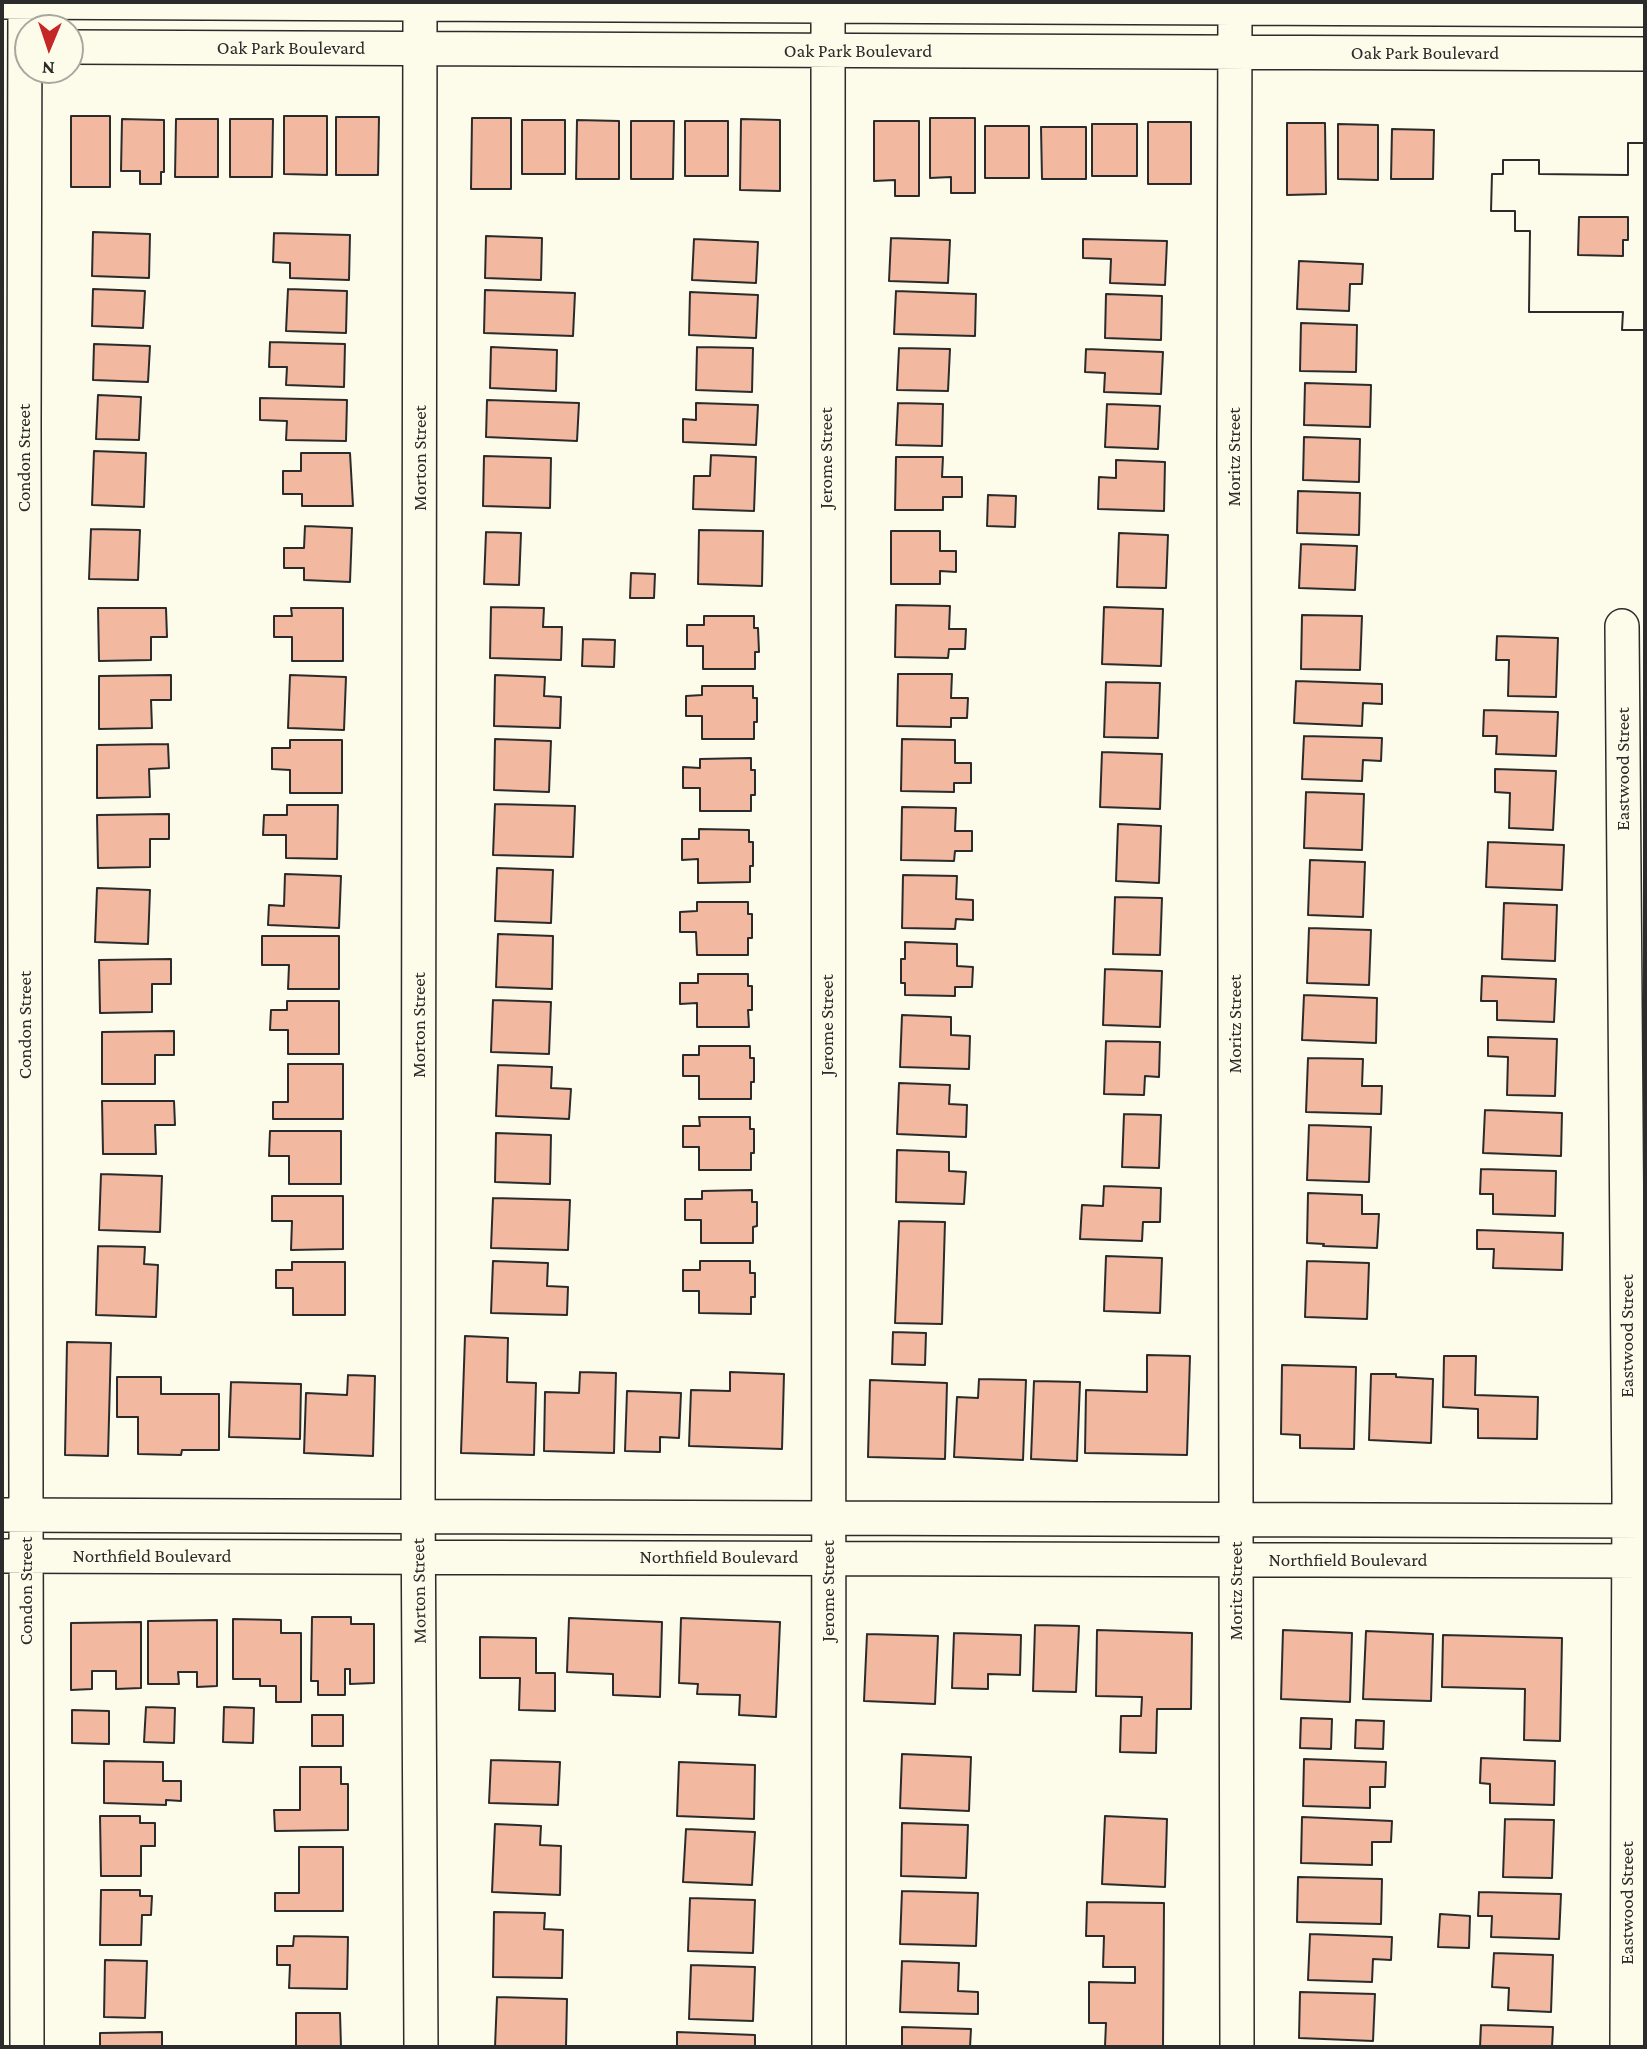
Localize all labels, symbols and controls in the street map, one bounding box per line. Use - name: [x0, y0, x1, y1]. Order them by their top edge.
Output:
- north arrow: [14, 14, 84, 84]
- street label: Oak Park Boulevard: [217, 37, 365, 59]
- street label: Oak Park Boulevard: [784, 40, 932, 62]
- street label: Oak Park Boulevard: [1351, 42, 1499, 64]
- text: N: [41, 58, 55, 79]
- street label: Condon Street: [13, 404, 35, 512]
- street label: Morton Street: [409, 405, 431, 511]
- street label: Jerome Street: [815, 407, 837, 509]
- street label: Moritz Street: [1223, 407, 1245, 507]
- street label: Eastwood Street: [1612, 707, 1634, 831]
- street label: Condon Street: [14, 971, 36, 1079]
- street label: Morton Street: [408, 972, 430, 1078]
- street label: Jerome Street: [816, 974, 838, 1076]
- street label: Moritz Street: [1224, 974, 1246, 1074]
- street label: Eastwood Street: [1616, 1274, 1638, 1398]
- street label: Condon Street: [15, 1537, 37, 1645]
- street label: Morton Street: [407, 1538, 431, 1644]
- street label: Jerome Street: [817, 1540, 839, 1642]
- street label: Moritz Street: [1225, 1541, 1247, 1641]
- street label: Northfield Boulevard: [72, 1545, 232, 1567]
- street label: Northfield Boulevard: [639, 1546, 799, 1568]
- street label: Northfield Boulevard: [1268, 1549, 1428, 1571]
- street label: Eastwood Street: [1616, 1841, 1638, 1965]

